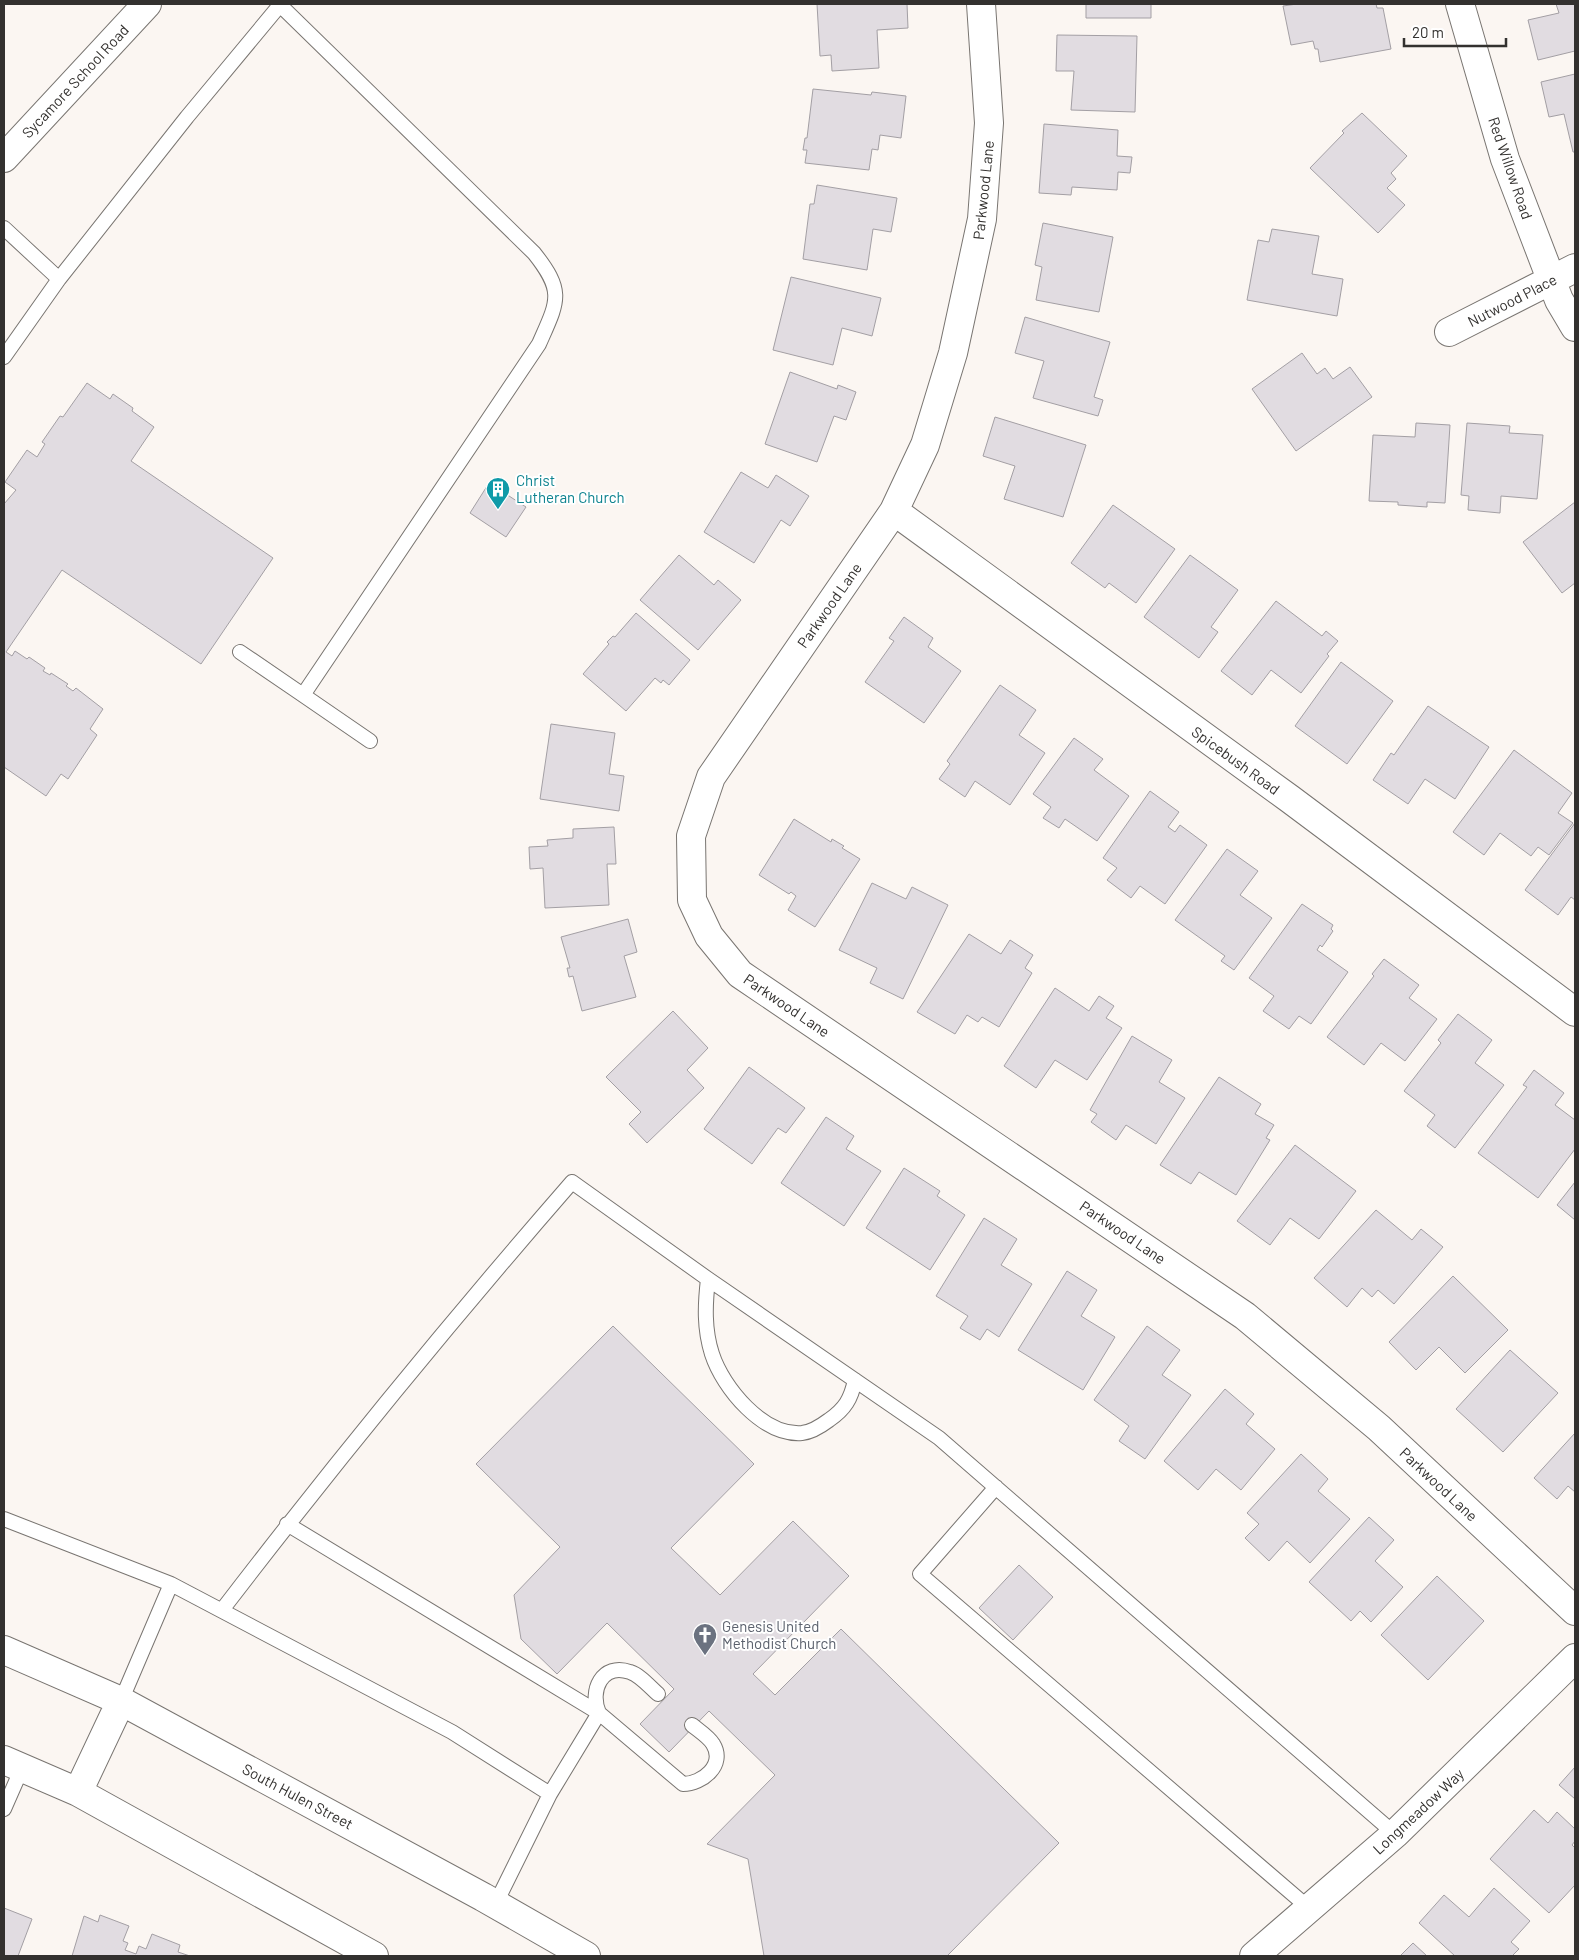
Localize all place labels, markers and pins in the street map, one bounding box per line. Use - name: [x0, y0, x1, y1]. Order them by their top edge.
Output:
- place label: Christ Lutheran Church: [516, 471, 625, 506]
- building icon: Christ Lutheran Church: [485, 476, 511, 510]
- place label: Genesis United Methodist Church: [722, 1617, 836, 1652]
- church icon: Genesis United Methodist Church: [692, 1622, 718, 1656]

